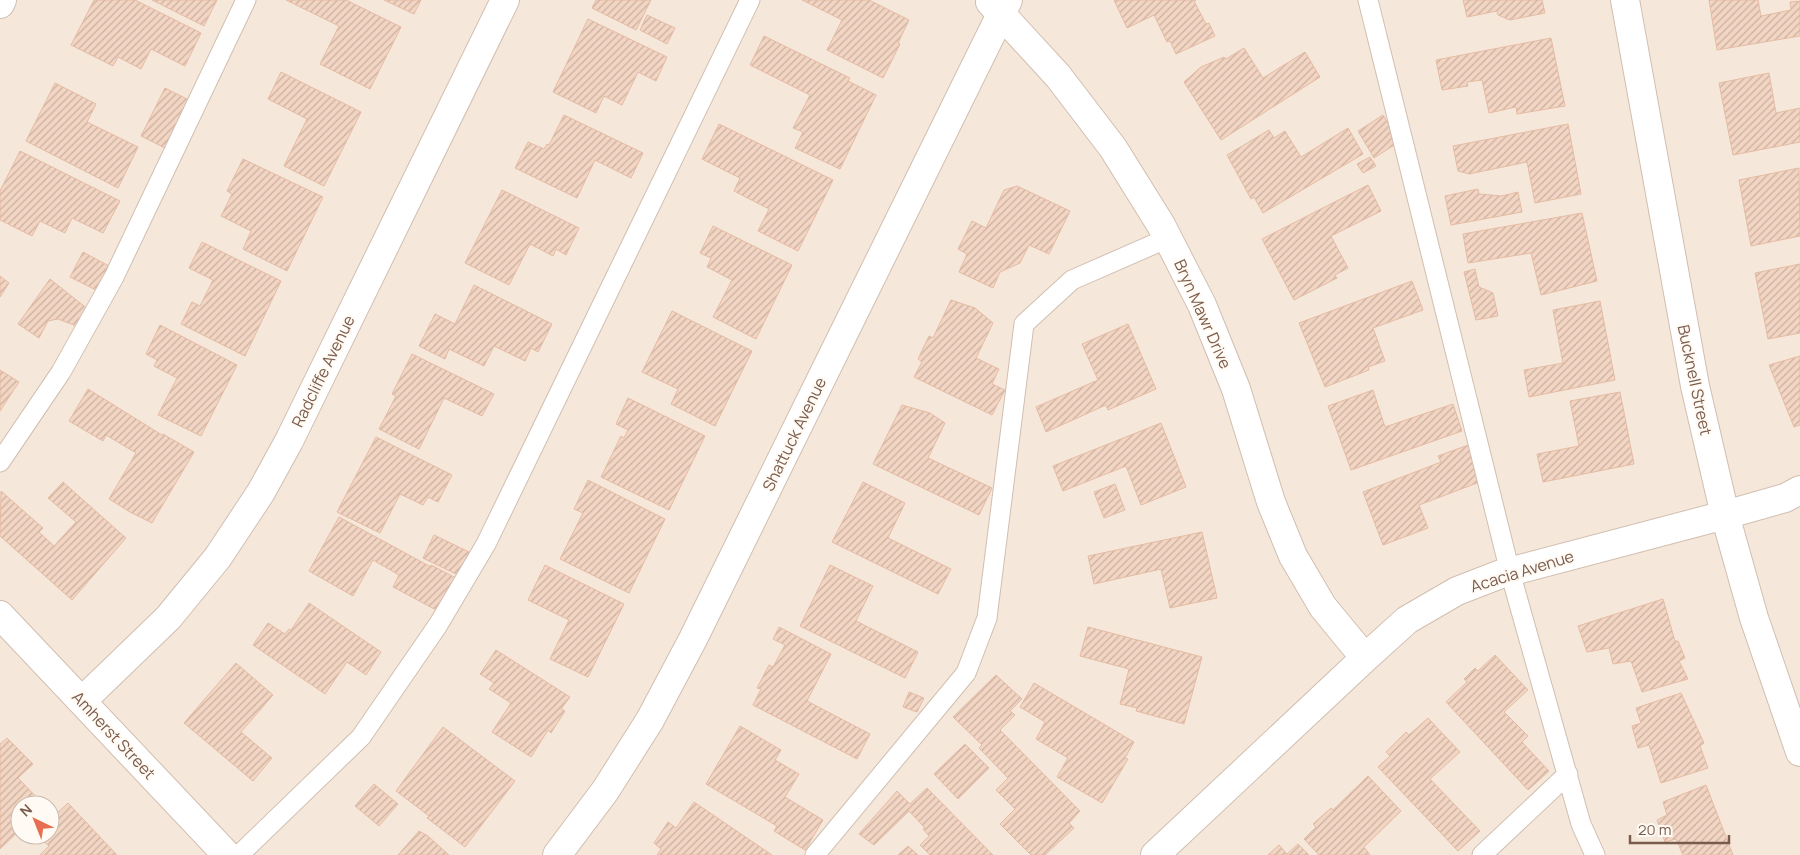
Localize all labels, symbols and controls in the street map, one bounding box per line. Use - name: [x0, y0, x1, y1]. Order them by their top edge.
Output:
- street label: Bryn Mawr Drive: [1169, 256, 1237, 372]
- street label: Radcliffe Avenue: [286, 311, 360, 431]
- street label: Bucknell Street: [1673, 323, 1717, 437]
- street label: Shattuck Avenue: [757, 373, 831, 495]
- street label: Acacia Avenue: [1468, 545, 1576, 597]
- street label: Amherst Street: [67, 686, 161, 784]
- north arrow: [10, 795, 60, 845]
- text: N: [16, 800, 36, 821]
- scale bar: [1630, 812, 1729, 844]
- text: 20 m: [1638, 819, 1671, 840]

